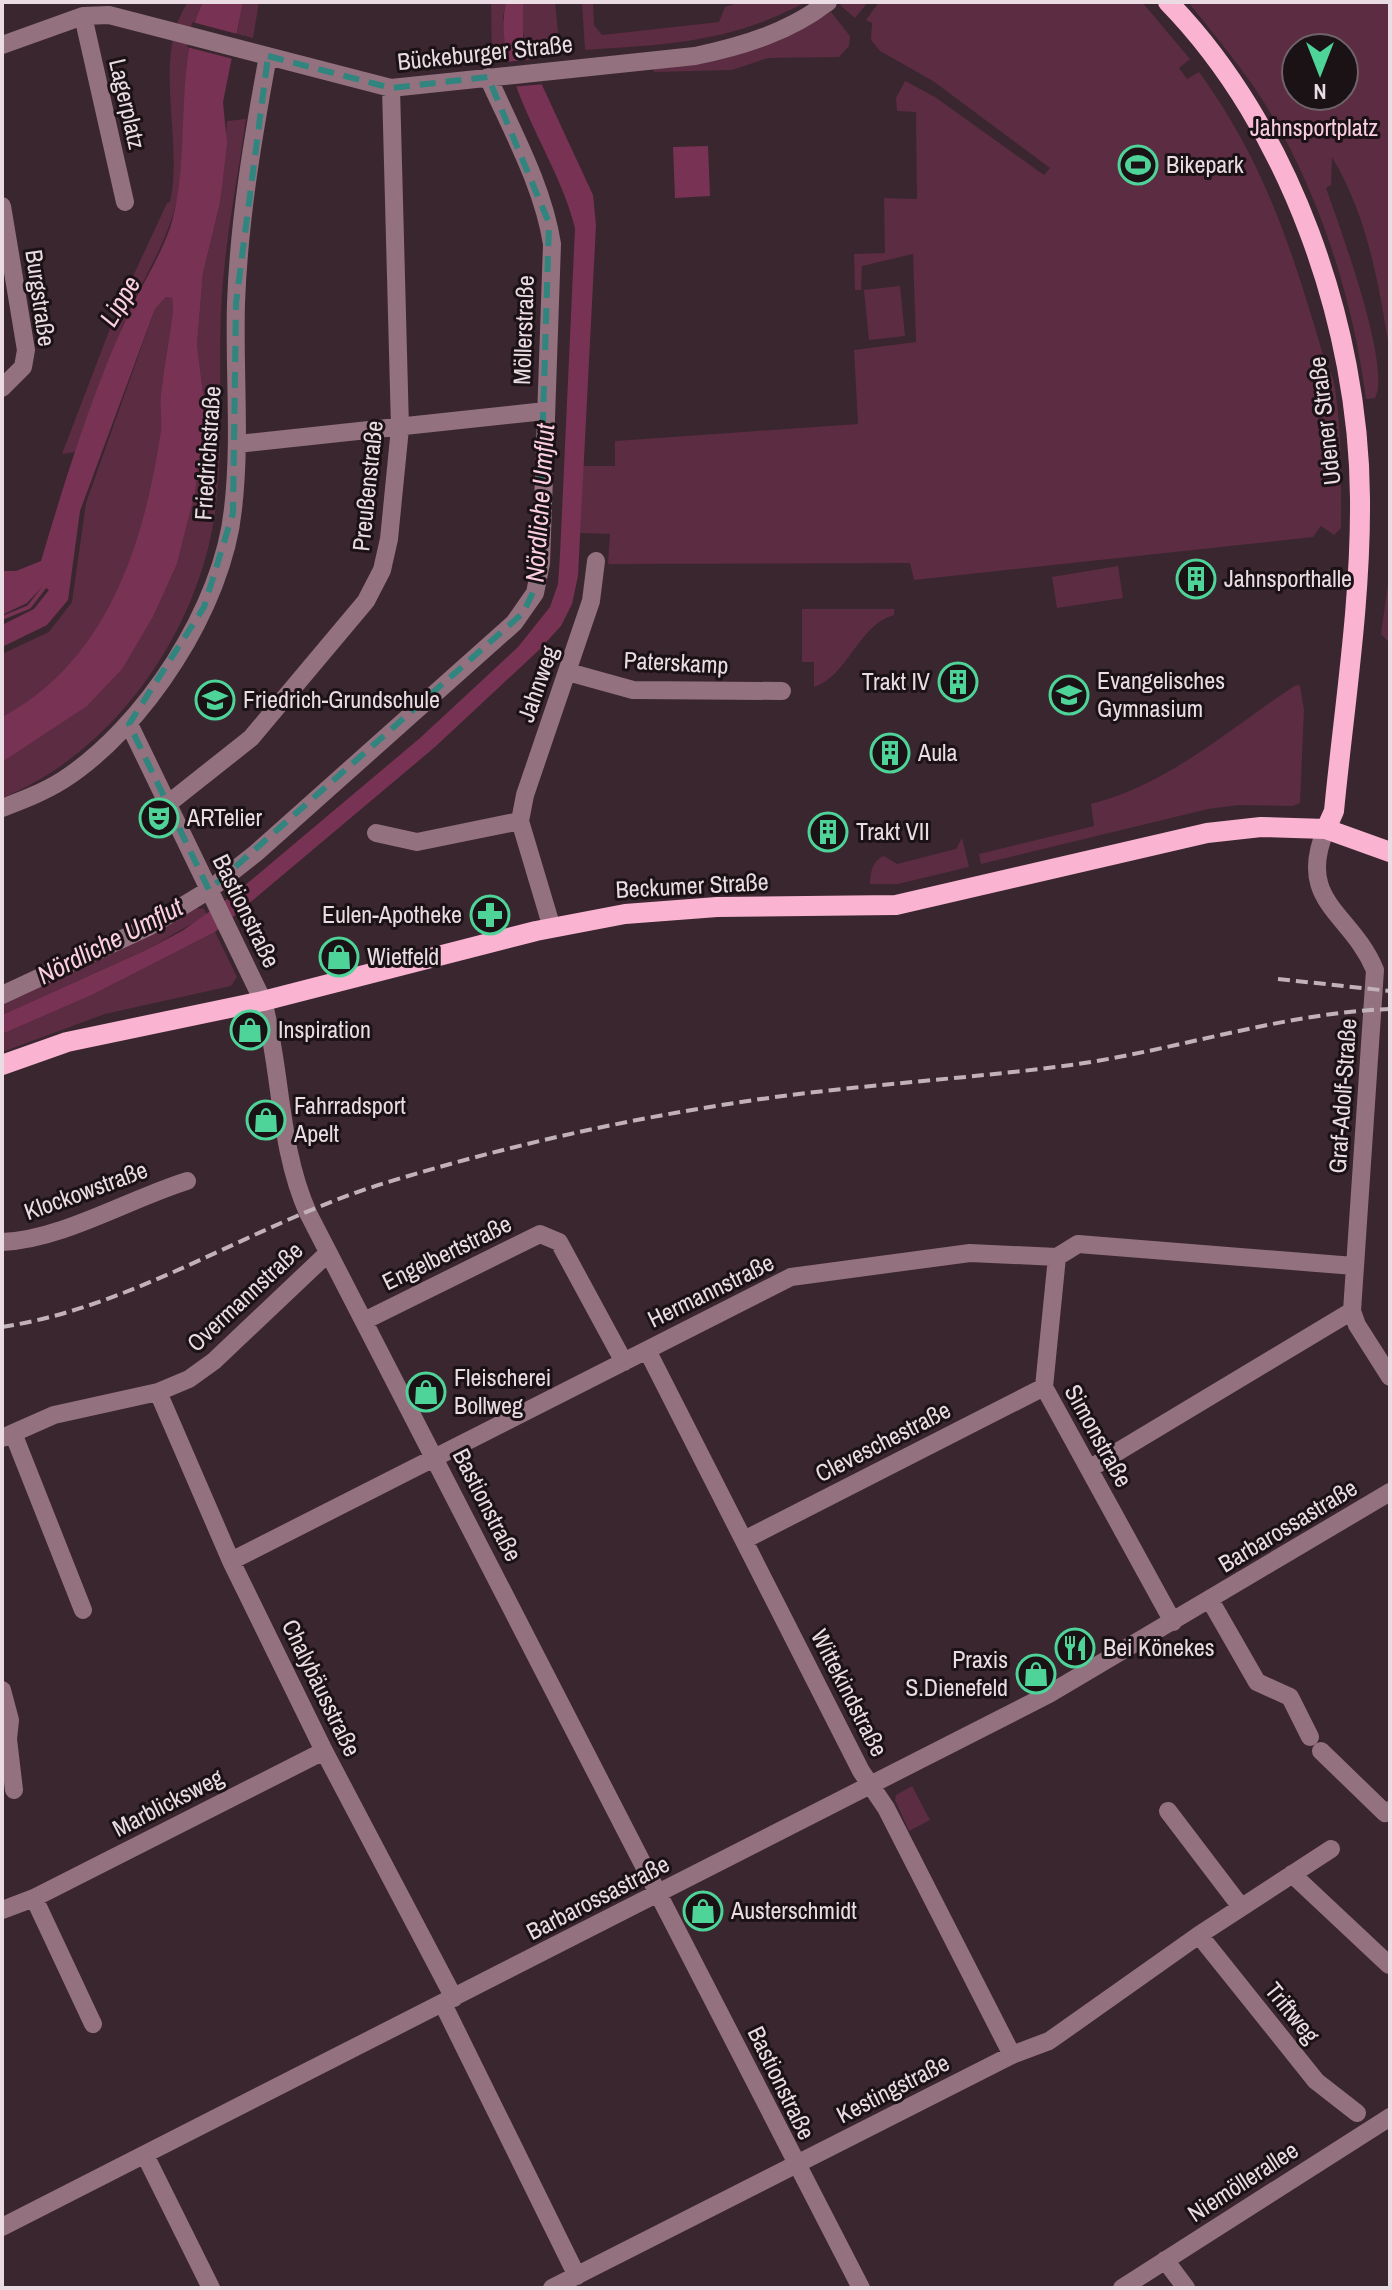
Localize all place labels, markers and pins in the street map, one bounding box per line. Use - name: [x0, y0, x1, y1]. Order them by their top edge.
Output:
- sports icon: Bikepark: [1117, 144, 1159, 186]
- place label: Bikepark: [1166, 148, 1244, 180]
- building icon: Jahnsporthalle: [1175, 558, 1217, 600]
- place label: Jahnsporthalle: [1224, 562, 1352, 594]
- building icon: Trakt IV: [937, 661, 979, 703]
- place label: Evangelisches Gymnasium: [1097, 664, 1225, 724]
- place label: Trakt IV: [862, 665, 930, 697]
- school or university icon: Evangelisches Gymnasium: [1048, 674, 1090, 716]
- school or university icon: Friedrich-Grundschule: [194, 679, 236, 721]
- place label: Friedrich-Grundschule: [243, 683, 440, 715]
- building icon: Aula: [869, 732, 911, 774]
- place label: Aula: [917, 736, 957, 768]
- theatre icon: ARTelier: [138, 797, 180, 839]
- place label: ARTelier: [186, 801, 263, 833]
- building icon: Trakt VII: [807, 811, 849, 853]
- place label: Trakt VII: [856, 815, 930, 847]
- pharmacy icon: Eulen-Apotheke: [469, 894, 511, 936]
- place label: Eulen-Apotheke: [322, 898, 462, 930]
- shop icon: Wietfeld: [318, 936, 360, 978]
- place label: Wietfeld: [367, 940, 439, 972]
- shop icon: Inspiration: [229, 1009, 271, 1051]
- place label: Inspiration: [278, 1013, 371, 1045]
- place label: Fahrradsport Apelt: [293, 1089, 406, 1149]
- shop icon: Fahrradsport Apelt: [245, 1099, 287, 1141]
- place label: Fleischerei Bollweg: [454, 1361, 551, 1421]
- shop icon: Fleischerei Bollweg: [405, 1371, 447, 1413]
- restaurant icon: Bei Könekes: [1054, 1627, 1096, 1669]
- place label: Bei Könekes: [1103, 1631, 1215, 1663]
- place label: Praxis S.Dienefeld: [905, 1643, 1008, 1703]
- shop icon: Praxis S.Dienefeld: [1015, 1653, 1057, 1695]
- shop icon: Austerschmidt: [682, 1890, 724, 1932]
- place label: Austerschmidt: [730, 1894, 857, 1926]

